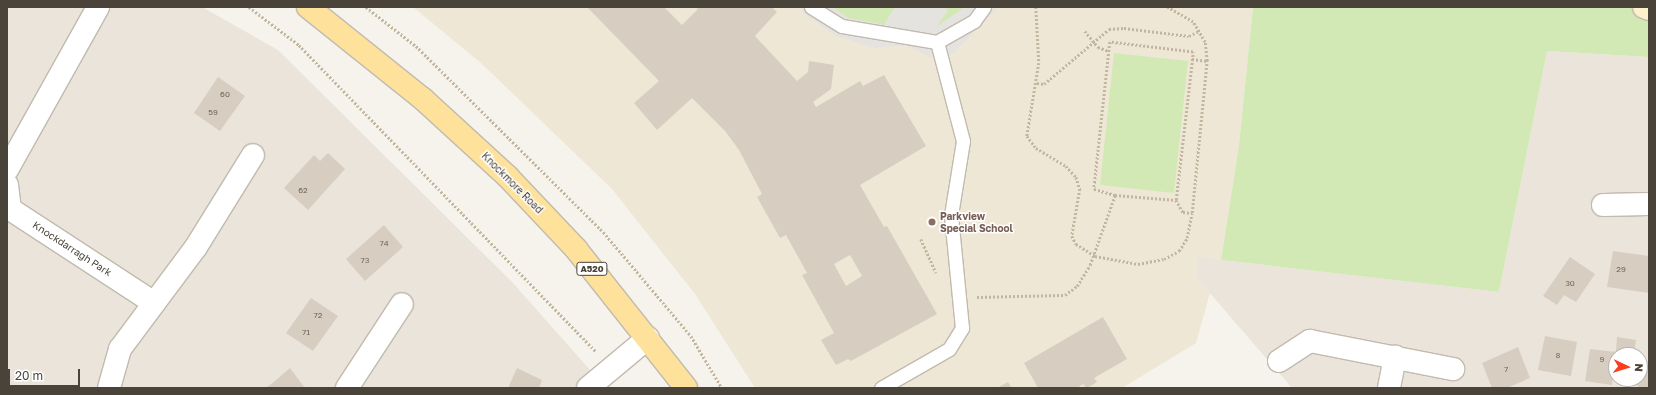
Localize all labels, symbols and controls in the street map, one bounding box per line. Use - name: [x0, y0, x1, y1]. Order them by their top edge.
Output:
- house number: 60: [220, 90, 230, 100]
- house number: 59: [208, 108, 218, 118]
- street label: Knockmore Road: [479, 150, 545, 216]
- house number: 62: [298, 186, 308, 196]
- place label: Parkview Special School: [940, 210, 1013, 234]
- marker: Parkview Special School: [927, 217, 937, 227]
- street label: Knockdarragh Park: [30, 219, 114, 279]
- house number: 74: [379, 239, 389, 249]
- house number: 73: [361, 256, 369, 266]
- road number: A520: [576, 262, 608, 276]
- house number: 29: [1616, 265, 1626, 275]
- house number: 30: [1565, 279, 1575, 289]
- house number: 72: [314, 311, 322, 321]
- house number: 71: [302, 328, 310, 338]
- north arrow: [1608, 347, 1648, 387]
- house number: 8: [1556, 351, 1560, 361]
- house number: 9: [1600, 355, 1604, 365]
- scale bar: [10, 361, 82, 387]
- text: N: [1633, 363, 1646, 372]
- house number: 7: [1504, 365, 1508, 375]
- text: 20 m: [15, 368, 43, 383]

